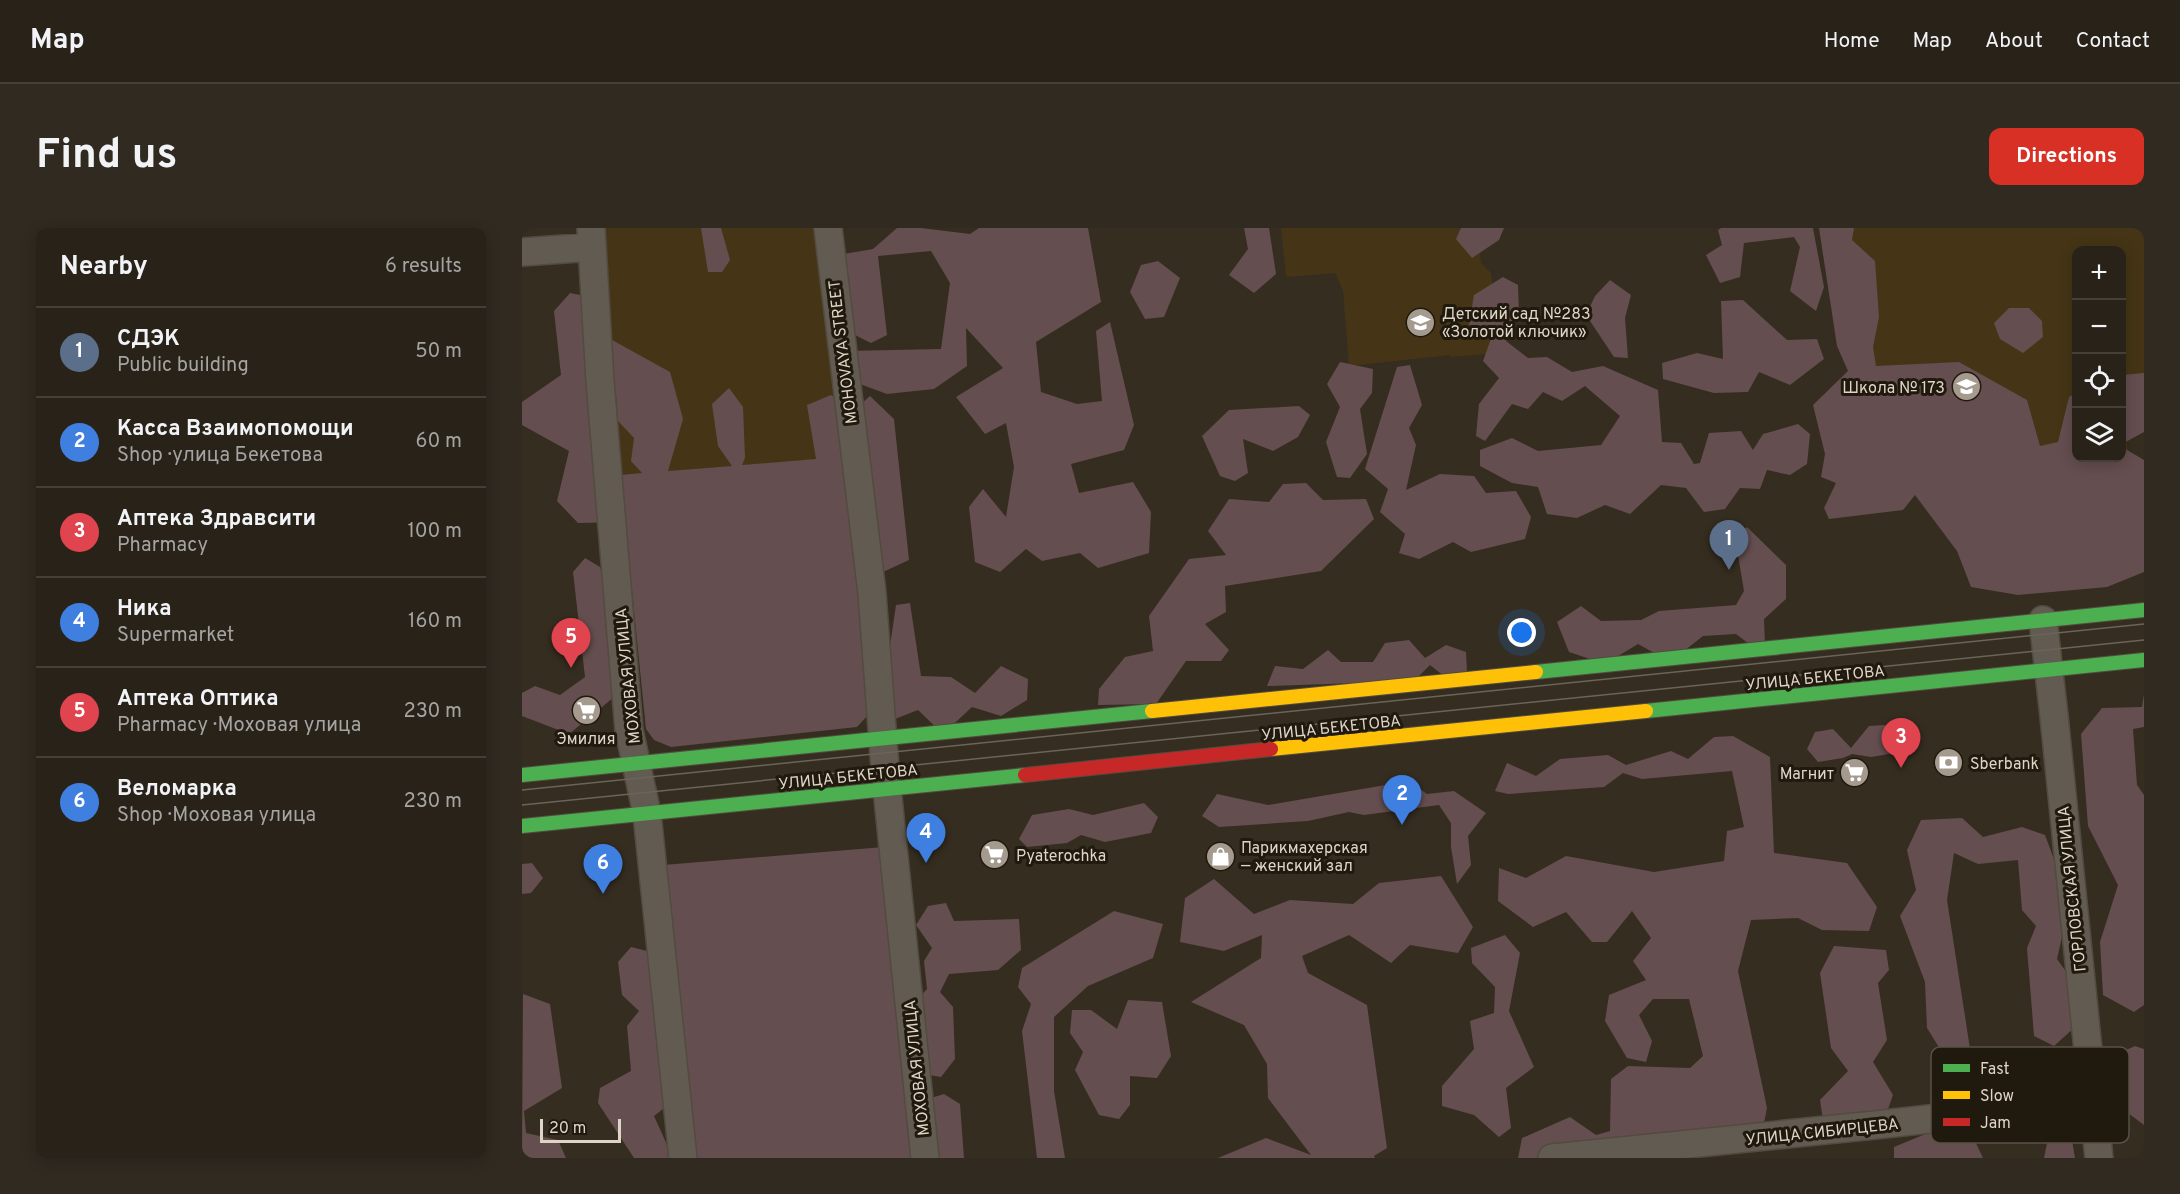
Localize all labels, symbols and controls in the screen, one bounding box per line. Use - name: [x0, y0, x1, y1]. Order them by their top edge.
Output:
- text: Map: [30, 23, 85, 59]
- text: Home: [1824, 28, 1880, 55]
- text: Map: [1913, 28, 1952, 55]
- text: About: [1985, 28, 2043, 55]
- text: Contact: [2076, 28, 2150, 55]
- button: Directions: [1989, 128, 2144, 185]
- text: Find us: [36, 130, 177, 183]
- map controls: [2072, 246, 2126, 462]
- button: +: [2072, 246, 2126, 300]
- text: Nearby: [60, 251, 148, 284]
- text: 6 results: [385, 254, 462, 280]
- street label: MOHOVAYA STREET: [825, 278, 863, 425]
- button: −: [2072, 300, 2126, 354]
- place label: Детский сад №283 «Золотой ключик»: [1442, 305, 1591, 343]
- school or university icon: Детский сад №283 «Золотой ключик»: [1405, 306, 1437, 338]
- text: СДЭК: [117, 326, 180, 353]
- text: 1: [76, 339, 84, 365]
- text: 50 m: [415, 339, 462, 365]
- text: Public building: [117, 353, 249, 379]
- button: locate: [2072, 354, 2126, 408]
- school or university icon: Школа № 173: [1950, 371, 1982, 403]
- place label: Школа № 173: [1842, 379, 1945, 399]
- button: layers: [2072, 408, 2126, 462]
- text: Касса Взаимопомощи: [117, 416, 354, 443]
- text: 2: [73, 429, 86, 455]
- text: 60 m: [416, 429, 462, 455]
- text: Shop · улица Бекетова: [117, 443, 323, 469]
- text: Аптека Здравсити: [117, 506, 316, 533]
- text: 3: [74, 519, 86, 545]
- text: 100 m: [407, 519, 462, 545]
- pin: 1: [1710, 520, 1748, 570]
- text: Pharmacy: [117, 533, 208, 559]
- text: Ника: [117, 596, 172, 623]
- street label: МОХОВАЯ УЛИЦА: [612, 607, 646, 745]
- text: 4: [73, 609, 86, 635]
- text: 160 m: [408, 609, 462, 635]
- pin: 5: [551, 618, 590, 668]
- your location: [1507, 618, 1536, 647]
- text: Supermarket: [117, 623, 234, 649]
- street label: УЛИЦА БЕКЕТОВА: [1745, 662, 1886, 696]
- text: Аптека Оптика: [117, 686, 278, 713]
- supermarket icon: Эмилия: [570, 694, 602, 726]
- text: 5: [73, 699, 86, 725]
- text: 230 m: [403, 699, 462, 725]
- street label: УЛИЦА БЕКЕТОВА: [1261, 712, 1402, 746]
- text: Pharmacy · Моховая улица: [117, 713, 361, 739]
- pin: 3: [1882, 718, 1920, 768]
- place label: Эмилия: [557, 730, 615, 750]
- bank icon: Sberbank: [1933, 747, 1965, 779]
- place label: Sberbank: [1970, 755, 2039, 775]
- supermarket icon: Магнит: [1839, 757, 1871, 789]
- street label: УЛИЦА БЕКЕТОВА: [778, 761, 919, 795]
- place label: Магнит: [1780, 765, 1834, 785]
- text: Веломарка: [117, 776, 237, 803]
- pin: 2: [1382, 776, 1422, 825]
- text: 6: [73, 789, 86, 815]
- text: 230 m: [403, 789, 462, 815]
- text: Shop · Моховая улица: [117, 803, 316, 829]
- street label: ГОРЛОВСКАЯ УЛИЦА: [2054, 805, 2092, 973]
- pin: 4: [906, 814, 946, 863]
- supermarket icon: Pyaterochka: [979, 839, 1011, 871]
- place label: Парикмахерская — женский зал: [1241, 839, 1368, 877]
- shop icon: Парикмахерская — женский зал: [1204, 840, 1236, 872]
- pin: 6: [584, 844, 622, 894]
- place label: Pyaterochka: [1016, 847, 1106, 867]
- street label: МОХОВАЯ УЛИЦА: [901, 999, 935, 1137]
- legend: [1931, 1047, 2129, 1143]
- text: Fast: [1980, 1060, 2010, 1080]
- text: Slow: [1980, 1087, 2014, 1107]
- text: Jam: [1980, 1114, 2011, 1134]
- street label: УЛИЦА СИБИРЦЕВА: [1745, 1115, 1900, 1151]
- scale bar: [540, 1116, 621, 1144]
- text: 20 m: [549, 1119, 586, 1139]

